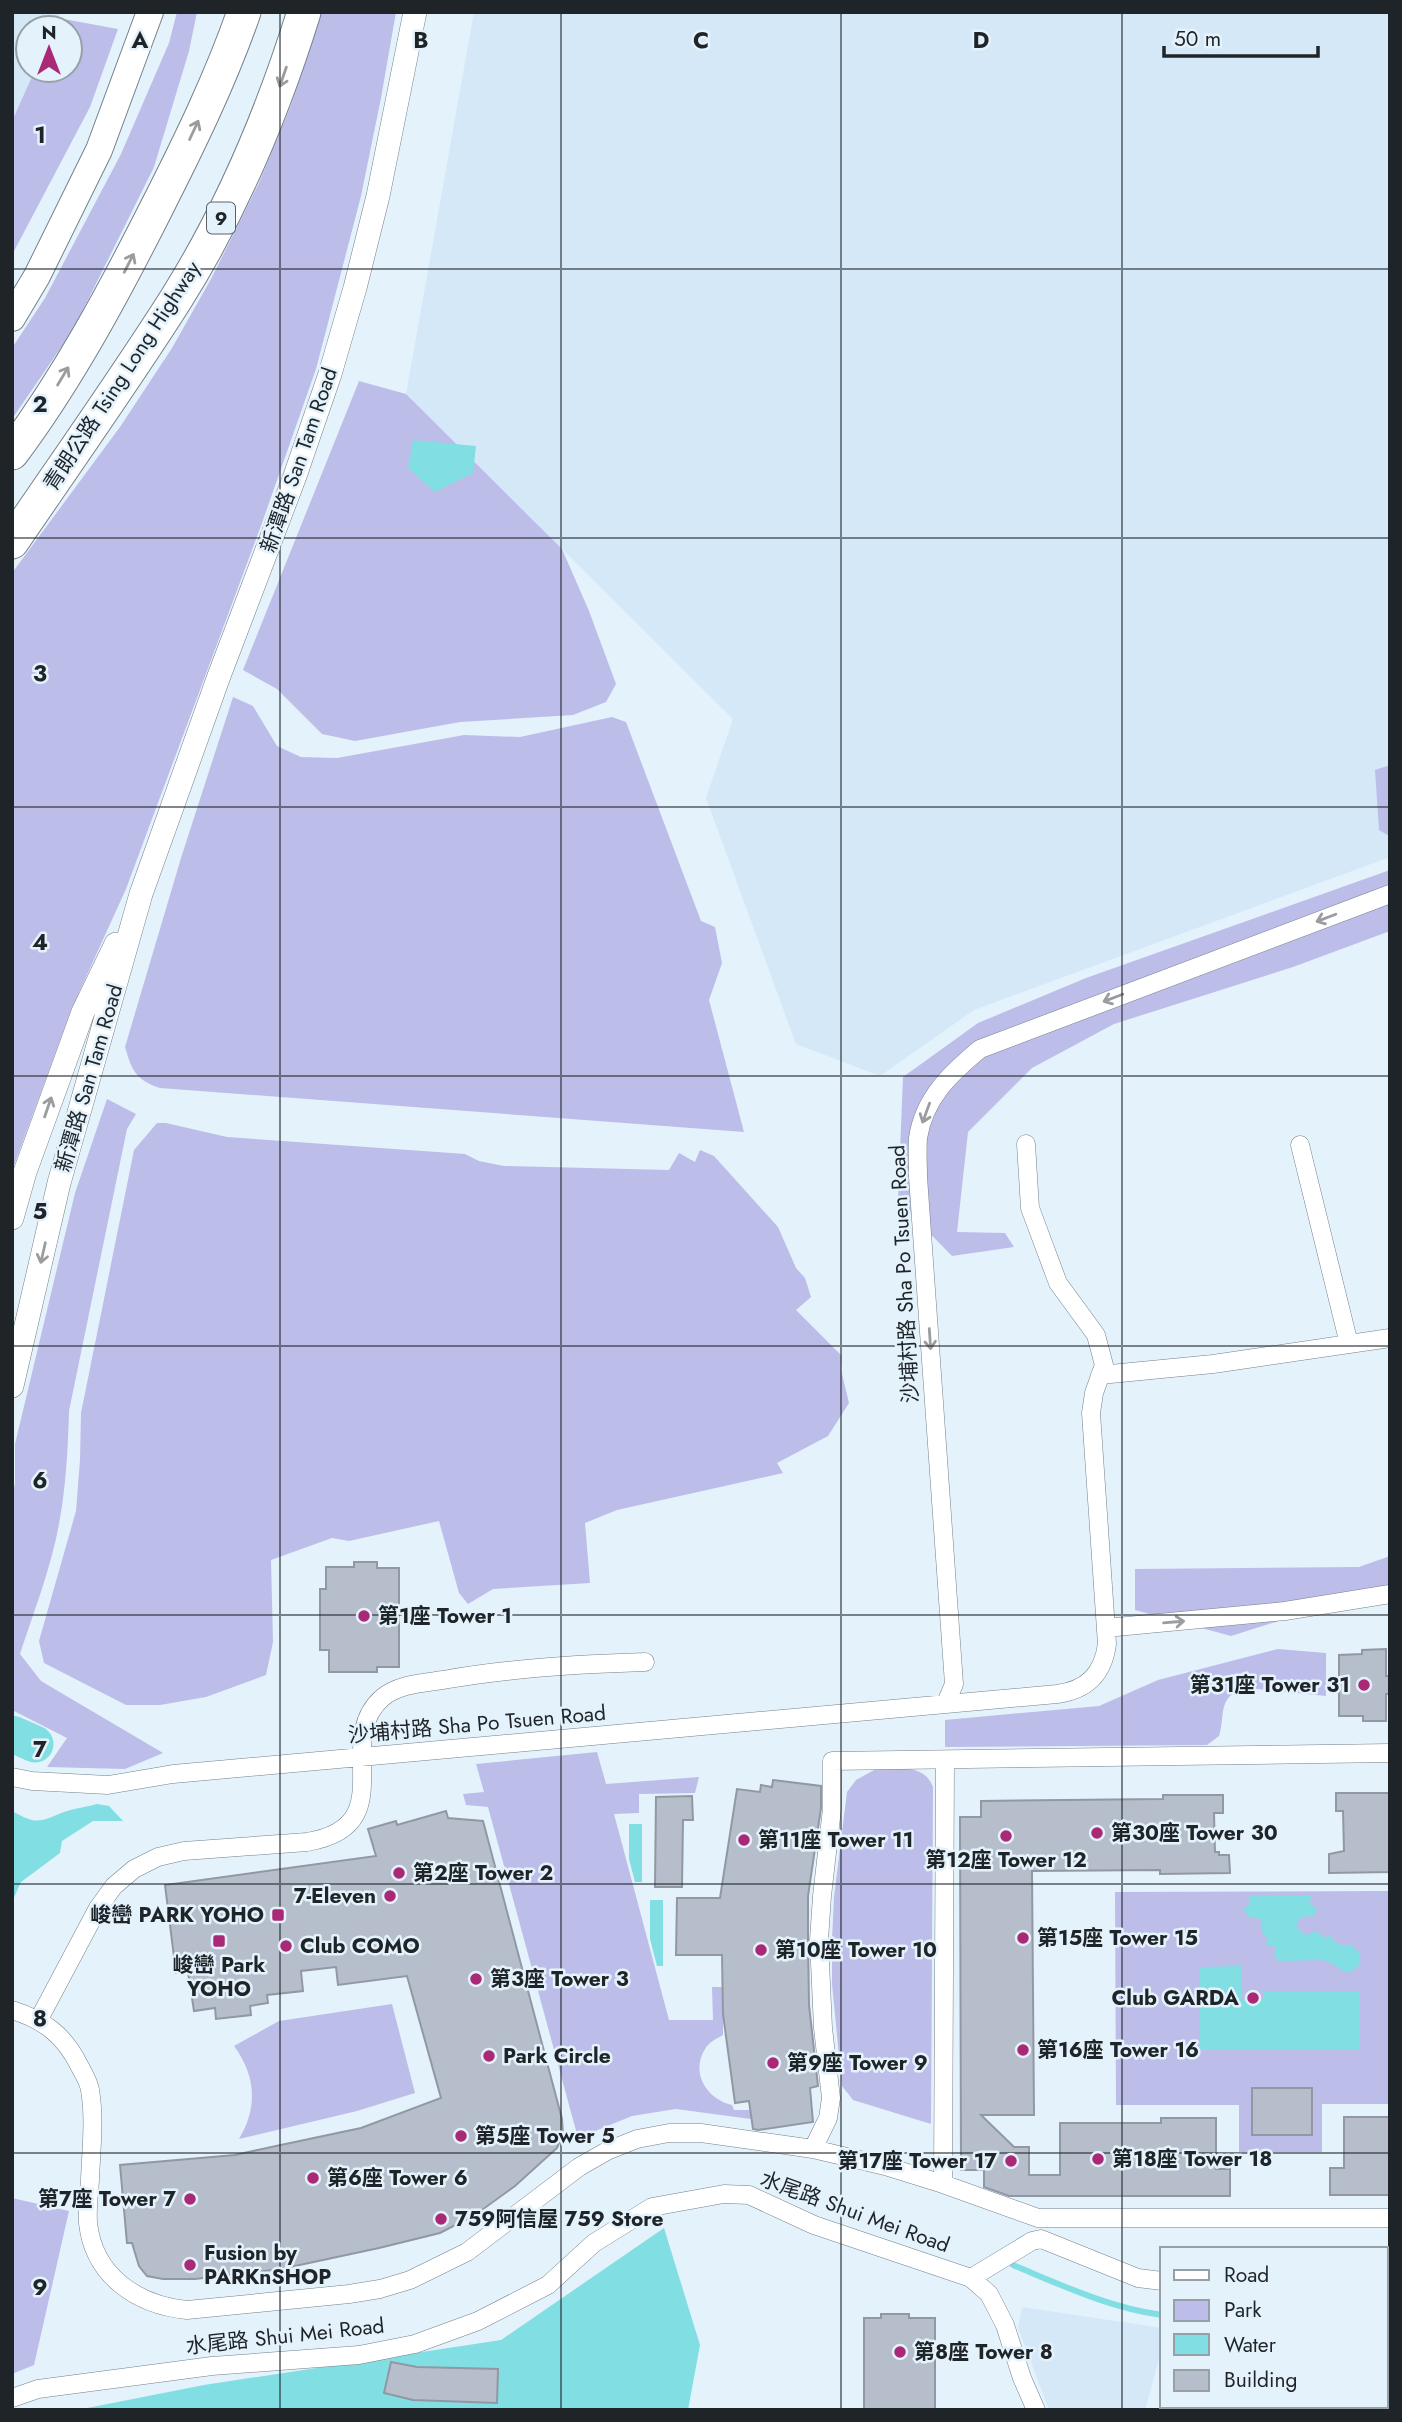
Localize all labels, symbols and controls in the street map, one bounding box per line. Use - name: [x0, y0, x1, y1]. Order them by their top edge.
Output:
- north arrow: [14, 14, 84, 84]
- scale bar: [1164, 14, 1318, 58]
- text: N: [41, 19, 57, 46]
- text: A: [131, 23, 149, 57]
- text: B: [413, 23, 429, 57]
- text: C: [693, 23, 709, 57]
- text: D: [973, 23, 990, 57]
- text: 50 m: [1174, 24, 1221, 54]
- one-way arrow: [276, 66, 288, 88]
- text: 1: [34, 118, 46, 152]
- one-way arrow: [188, 120, 202, 141]
- road number: 9: [207, 202, 235, 233]
- one-way arrow: [122, 253, 136, 274]
- street label: 青朗公路 Tsing Long Highway: [36, 255, 208, 497]
- street label: 新潭路 San Tam Road: [253, 363, 345, 557]
- one-way arrow: [57, 366, 71, 386]
- text: 2: [32, 387, 48, 421]
- text: 3: [33, 656, 47, 690]
- one-way arrow: [1315, 913, 1337, 925]
- text: 4: [32, 925, 48, 959]
- street label: 新潭路 San Tam Road: [48, 981, 130, 1175]
- one-way arrow: [1103, 993, 1125, 1006]
- one-way arrow: [43, 1097, 55, 1119]
- one-way arrow: [919, 1101, 931, 1123]
- street label: 沙埔村路 Sha Po Tsuen Road: [882, 1144, 926, 1404]
- text: 5: [33, 1194, 47, 1228]
- one-way arrow: [35, 1241, 49, 1264]
- one-way arrow: [924, 1327, 937, 1349]
- text: 6: [32, 1463, 48, 1497]
- place label: 第1座 Tower 1: [378, 1601, 512, 1631]
- marker: 第1座 Tower 1: [356, 1608, 372, 1624]
- one-way arrow: [1162, 1615, 1185, 1628]
- place label: 第31座 Tower 31: [1190, 1670, 1350, 1700]
- marker: 第31座 Tower 31: [1356, 1677, 1372, 1693]
- street label: 沙埔村路 Sha Po Tsuen Road: [347, 1698, 607, 1750]
- text: 7: [33, 1732, 47, 1766]
- place label: 第30座 Tower 30: [1111, 1818, 1278, 1848]
- place label: 第11座 Tower 11: [758, 1825, 913, 1855]
- marker: 第30座 Tower 30: [1089, 1825, 1105, 1841]
- marker: 第12座 Tower 12: [998, 1828, 1014, 1844]
- marker: 第11座 Tower 11: [736, 1832, 752, 1848]
- place label: 第12座 Tower 12: [925, 1845, 1087, 1875]
- place label: 第2座 Tower 2: [413, 1858, 553, 1888]
- marker: 第2座 Tower 2: [391, 1865, 407, 1881]
- place label: 7-Eleven: [294, 1881, 376, 1911]
- marker: 7-Eleven: [382, 1888, 398, 1904]
- place label: 峻巒 PARK YOHO: [90, 1900, 264, 1930]
- marker: 峻巒 PARK YOHO: [270, 1907, 286, 1923]
- place label: 第15座 Tower 15: [1037, 1923, 1198, 1953]
- marker: 第15座 Tower 15: [1015, 1930, 1031, 1946]
- place label: Club COMO: [300, 1931, 420, 1961]
- marker: 峻巒 Park YOHO: [211, 1933, 227, 1949]
- place label: 第10座 Tower 10: [775, 1935, 937, 1965]
- marker: Club COMO: [278, 1938, 294, 1954]
- marker: 第10座 Tower 10: [753, 1942, 769, 1958]
- place label: 峻巒 Park YOHO: [173, 1950, 265, 2004]
- place label: 第3座 Tower 3: [490, 1964, 629, 1994]
- marker: 第3座 Tower 3: [468, 1971, 484, 1987]
- place label: Club GARDA: [1112, 1983, 1240, 2013]
- marker: Club GARDA: [1245, 1990, 1261, 2006]
- text: 8: [33, 2001, 47, 2035]
- place label: 第16座 Tower 16: [1037, 2035, 1199, 2065]
- place label: Park Circle: [503, 2041, 611, 2071]
- marker: 第16座 Tower 16: [1015, 2042, 1031, 2058]
- marker: Park Circle: [481, 2048, 497, 2064]
- place label: 第9座 Tower 9: [787, 2048, 928, 2078]
- marker: 第9座 Tower 9: [765, 2055, 781, 2071]
- place label: 第5座 Tower 5: [475, 2121, 615, 2151]
- marker: 第5座 Tower 5: [453, 2128, 469, 2144]
- place label: 第18座 Tower 18: [1112, 2144, 1272, 2174]
- place label: 第17座 Tower 17: [838, 2146, 997, 2176]
- marker: 第18座 Tower 18: [1090, 2151, 1106, 2167]
- marker: 第17座 Tower 17: [1003, 2153, 1019, 2169]
- place label: 第6座 Tower 6: [327, 2163, 468, 2193]
- street label: 水尾路 Shui Mei Road: [756, 2164, 954, 2260]
- marker: 第6座 Tower 6: [305, 2170, 321, 2186]
- place label: 第7座 Tower 7: [38, 2184, 176, 2214]
- marker: 第7座 Tower 7: [182, 2191, 198, 2207]
- place label: 759阿信屋 759 Store: [455, 2204, 664, 2234]
- marker: 759阿信屋 759 Store: [433, 2211, 449, 2227]
- place label: Fusion by PARKnSHOP: [204, 2238, 331, 2292]
- legend: [1160, 2247, 1388, 2408]
- marker: Fusion by PARKnSHOP: [182, 2257, 198, 2273]
- text: Road: [1224, 2260, 1269, 2290]
- text: 9: [32, 2270, 48, 2304]
- text: Park: [1224, 2295, 1262, 2325]
- street label: 水尾路 Shui Mei Road: [184, 2311, 386, 2361]
- text: Water: [1224, 2330, 1277, 2360]
- place label: 第8座 Tower 8: [914, 2337, 1053, 2367]
- marker: 第8座 Tower 8: [892, 2344, 908, 2360]
- text: Building: [1224, 2365, 1297, 2395]

